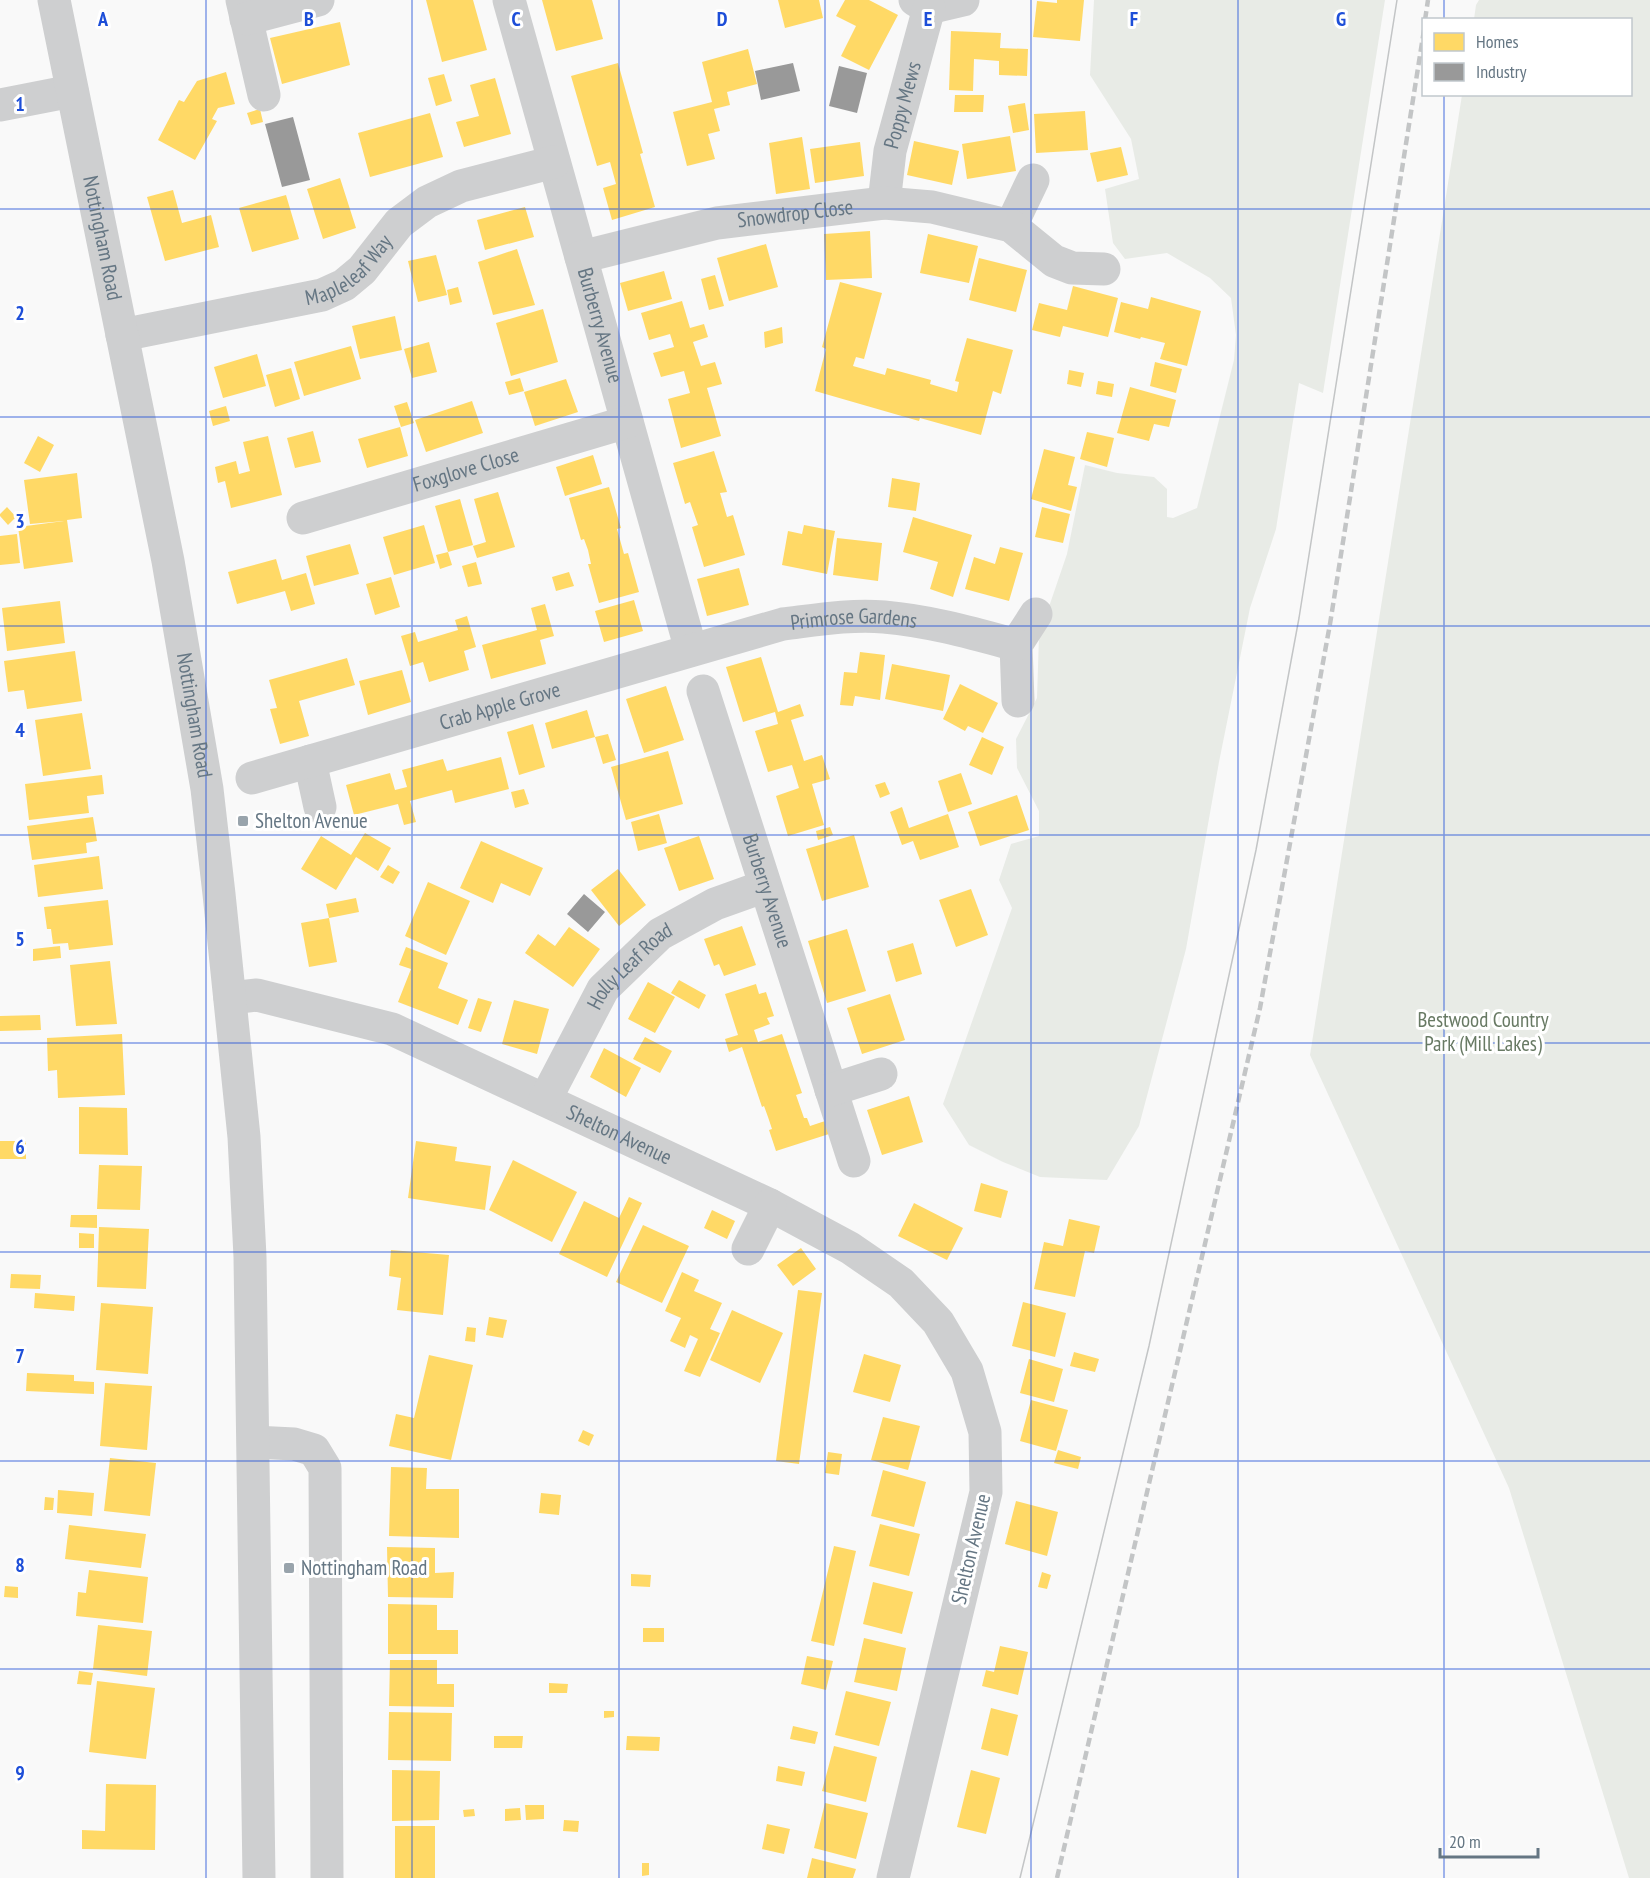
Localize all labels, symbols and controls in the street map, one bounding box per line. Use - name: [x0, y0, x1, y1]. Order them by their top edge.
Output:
- text: A: [97, 6, 109, 32]
- text: B: [304, 6, 314, 32]
- text: C: [511, 6, 521, 32]
- text: D: [717, 6, 728, 32]
- text: E: [924, 6, 932, 32]
- text: F: [1130, 6, 1138, 32]
- text: G: [1336, 6, 1346, 32]
- legend: [1422, 18, 1632, 96]
- text: Homes: [1476, 30, 1519, 53]
- street label: Poppy Mews: [877, 58, 927, 151]
- text: Industry: [1476, 60, 1527, 83]
- text: 1: [15, 91, 25, 117]
- street label: Nottingham Road: [77, 173, 129, 303]
- street label: Snowdrop Close: [736, 193, 855, 233]
- street label: Mapleleaf Way: [303, 229, 398, 311]
- street label: Burberry Avenue: [572, 265, 630, 386]
- text: 2: [15, 300, 25, 326]
- street label: Foxglove Close: [410, 441, 522, 498]
- text: 3: [15, 508, 25, 534]
- street label: Primrose Gardens: [789, 602, 919, 636]
- street label: Nottingham Road: [171, 651, 219, 780]
- street label: Crab Apple Grove: [436, 675, 563, 736]
- text: 4: [15, 717, 25, 743]
- place label: Shelton Avenue: [255, 807, 368, 834]
- marker: Shelton Avenue: [236, 814, 250, 828]
- street label: Burberry Avenue: [737, 830, 799, 951]
- street label: Holly Leaf Road: [581, 916, 677, 1014]
- text: 5: [15, 926, 25, 952]
- park label: Bestwood Country Park (Mill Lakes): [1417, 1006, 1549, 1057]
- street label: Shelton Avenue: [563, 1098, 676, 1170]
- text: 6: [15, 1134, 25, 1160]
- text: 7: [15, 1343, 25, 1369]
- street label: Shelton Avenue: [945, 1491, 996, 1607]
- text: 8: [15, 1552, 25, 1578]
- place label: Nottingham Road: [301, 1554, 427, 1581]
- marker: Nottingham Road: [282, 1561, 296, 1575]
- text: 9: [15, 1760, 25, 1786]
- scale bar: [1440, 1821, 1538, 1859]
- text: 20 m: [1449, 1830, 1481, 1853]

